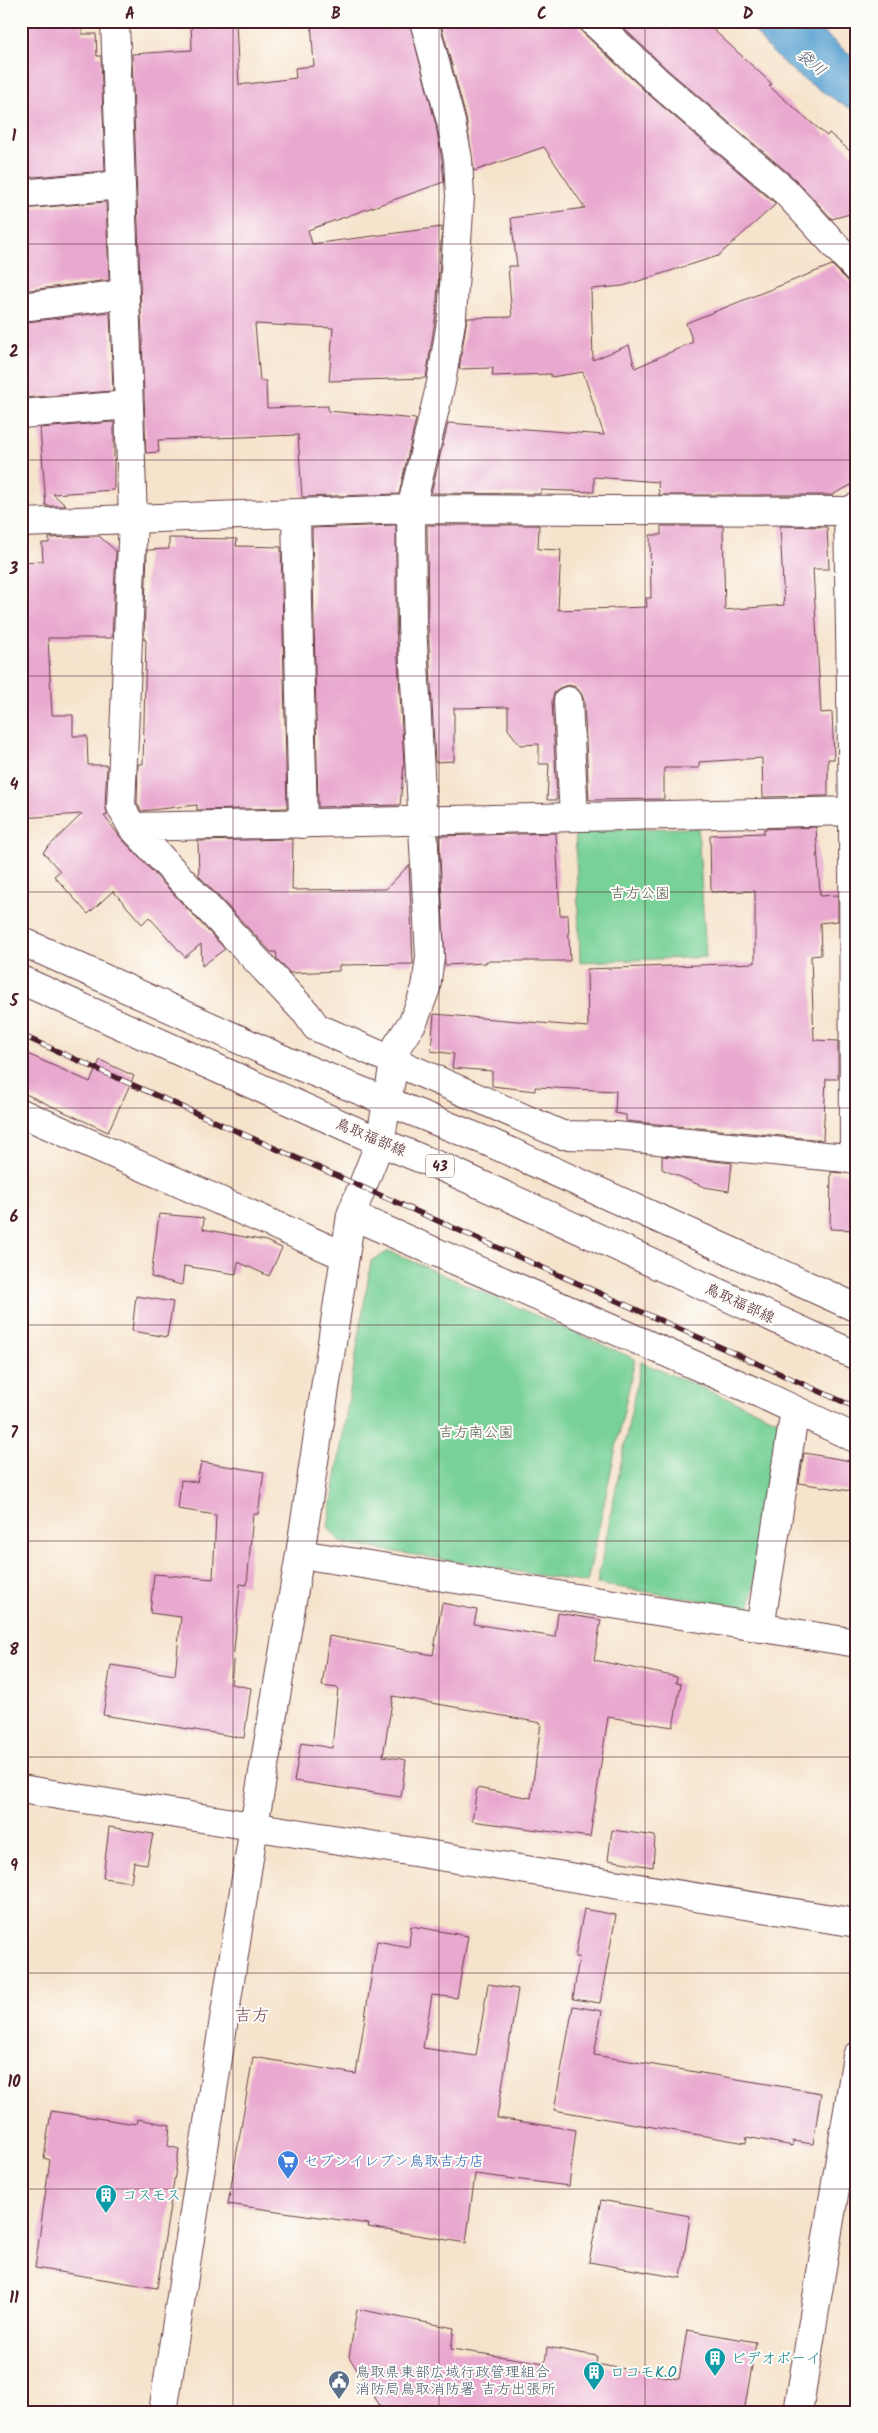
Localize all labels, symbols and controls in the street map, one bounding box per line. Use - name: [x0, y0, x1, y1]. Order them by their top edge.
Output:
- text: A: [125, 2, 135, 27]
- text: B: [331, 2, 341, 27]
- text: C: [537, 2, 547, 27]
- text: D: [743, 2, 754, 27]
- water label: 袋川: [791, 43, 831, 83]
- text: 1: [12, 124, 17, 149]
- text: 2: [9, 340, 19, 365]
- text: 3: [9, 557, 19, 582]
- text: 4: [10, 773, 19, 798]
- park label: 吉方公園: [610, 882, 670, 906]
- text: 5: [9, 989, 20, 1014]
- street label: 鳥取福部線: [331, 1112, 410, 1164]
- road number: 43: [426, 1154, 454, 1178]
- text: 6: [10, 1205, 19, 1230]
- street label: 鳥取福部線: [701, 1277, 779, 1331]
- text: 7: [10, 1421, 18, 1446]
- park label: 吉方南公園: [438, 1421, 514, 1445]
- text: 8: [9, 1638, 19, 1663]
- text: 9: [10, 1854, 18, 1879]
- district label: 吉方: [234, 2002, 270, 2031]
- text: 10: [7, 2070, 21, 2095]
- supermarket icon: セブンイレブン鳥取吉方店: [276, 2149, 300, 2180]
- place label: セブンイレブン鳥取吉方店: [304, 2150, 484, 2174]
- building icon: コスモス: [94, 2183, 118, 2214]
- place label: コスモス: [122, 2184, 181, 2208]
- text: 11: [9, 2286, 19, 2311]
- building icon: ビデオボーイ: [703, 2346, 727, 2377]
- place label: ビデオボーイ: [731, 2347, 821, 2371]
- building icon: ロコモK.O: [582, 2360, 606, 2391]
- place label: 鳥取県東部広域行政管理組合 消防局鳥取消防署 吉方出張所: [355, 2361, 556, 2402]
- place label: ロコモK.O: [610, 2361, 677, 2385]
- public building icon: 鳥取県東部広域行政管理組合 消防局鳥取消防署 吉方出張所: [327, 2369, 351, 2400]

